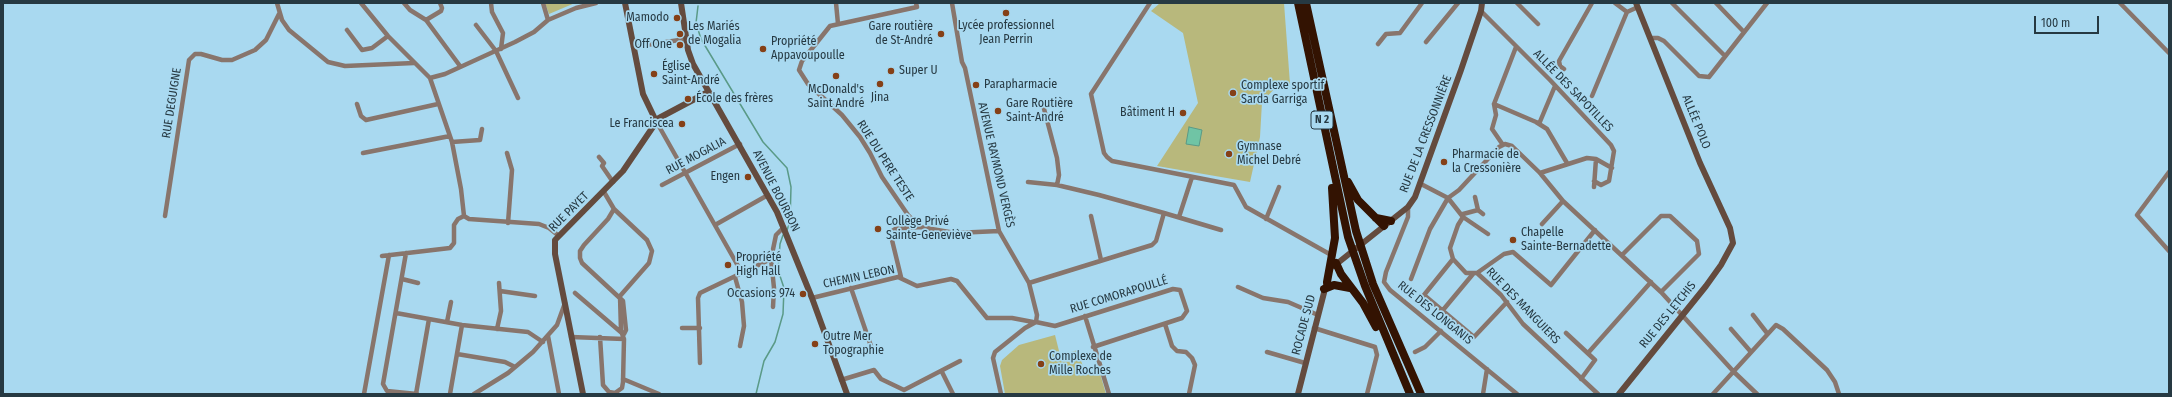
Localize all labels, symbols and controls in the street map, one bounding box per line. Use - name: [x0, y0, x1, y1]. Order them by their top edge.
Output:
- marker: Lycée professionnel Jean Perrin: [1001, 8, 1011, 18]
- scale bar: [2036, 8, 2101, 34]
- place label: Mamodo: [626, 11, 669, 25]
- marker: Mamodo: [672, 13, 682, 23]
- text: 100 m: [2041, 16, 2070, 30]
- place label: Lycée professionnel Jean Perrin: [958, 19, 1054, 47]
- place label: Les Mariés de Mogalia: [688, 20, 741, 48]
- place label: Gare routière de St-André: [869, 20, 933, 48]
- marker: Les Mariés de Mogalia: [675, 29, 685, 39]
- marker: Gare routière de St-André: [936, 29, 946, 39]
- place label: Propriété Appavoupoulle: [771, 35, 845, 63]
- place label: Off One: [635, 38, 672, 52]
- marker: Off One: [675, 40, 685, 50]
- marker: Propriété Appavoupoulle: [758, 44, 768, 54]
- street label: ALLÉE DES SAPOTILLES: [1530, 47, 1616, 135]
- place label: Église Saint-André: [662, 60, 720, 88]
- place label: Super U: [899, 64, 938, 78]
- marker: Super U: [886, 66, 896, 76]
- street label: RUE DEGUIGNE: [159, 67, 185, 139]
- marker: Église Saint-André: [649, 69, 659, 79]
- marker: McDonald's Saint André: [831, 71, 841, 81]
- street label: RUE DE LA CRESSONNIÈRE: [1397, 73, 1455, 195]
- place label: Parapharmacie: [984, 78, 1057, 92]
- marker: Jina: [875, 79, 885, 89]
- place label: Complexe sportif Sarda Garriga: [1241, 79, 1324, 107]
- marker: Parapharmacie: [971, 80, 981, 90]
- place label: McDonald's Saint André: [808, 83, 864, 111]
- marker: Complexe sportif Sarda Garriga: [1228, 88, 1238, 98]
- place label: Jina: [871, 91, 889, 105]
- place label: École des frères: [696, 92, 773, 106]
- street label: ALLÉE POLO: [1679, 93, 1713, 151]
- marker: École des frères: [683, 94, 693, 104]
- place label: Gare Routière Saint-André: [1006, 97, 1073, 125]
- street label: AVENUE RAYMOND VERGÈS: [975, 101, 1017, 229]
- marker: Gare Routière Saint-André: [993, 106, 1003, 116]
- place label: Bâtiment H: [1120, 106, 1175, 120]
- marker: Bâtiment H: [1178, 108, 1188, 118]
- road number: N 2: [1311, 111, 1333, 129]
- place label: Le Franciscea: [609, 117, 674, 131]
- street label: RUE DU PERE TESTE: [853, 118, 917, 204]
- marker: Le Franciscea: [677, 119, 687, 129]
- street label: RUE MOGALIA: [664, 134, 728, 178]
- place label: Gymnase Michel Debré: [1237, 140, 1301, 168]
- street label: AVENUE BOURBON: [749, 148, 803, 234]
- place label: Pharmacie de la Cressonière: [1452, 148, 1521, 176]
- marker: Gymnase Michel Debré: [1224, 149, 1234, 159]
- marker: Pharmacie de la Cressonière: [1439, 157, 1449, 167]
- place label: Engen: [710, 170, 740, 184]
- marker: Engen: [743, 172, 753, 182]
- street label: RUE PAYET: [546, 189, 592, 235]
- place label: Collège Privé Sainte-Geneviève: [886, 215, 972, 243]
- marker: Collège Privé Sainte-Geneviève: [873, 224, 883, 234]
- place label: Chapelle Sainte-Bernadette: [1521, 226, 1611, 254]
- marker: Chapelle Sainte-Bernadette: [1508, 235, 1518, 245]
- place label: Propriété High Hall: [736, 251, 781, 279]
- marker: Propriété High Hall: [723, 260, 733, 270]
- street label: CHEMIN LEBON: [822, 262, 896, 292]
- street label: RUE DES MANGUIERS: [1483, 265, 1563, 347]
- street label: RUE COMORAPOULLÉ: [1069, 273, 1169, 317]
- street label: RUE DES LONGANIS: [1395, 278, 1475, 348]
- street label: RUE DES LETCHIS: [1637, 279, 1699, 351]
- place label: Occasions 974: [727, 287, 795, 301]
- marker: Occasions 974: [798, 289, 808, 299]
- street label: ROCADE SUD: [1289, 293, 1319, 357]
- place label: Outre Mer Topographie: [823, 330, 884, 358]
- marker: Outre Mer Topographie: [810, 339, 820, 349]
- place label: Complexe de Mille Roches: [1049, 350, 1112, 378]
- marker: Complexe de Mille Roches: [1036, 359, 1046, 369]

